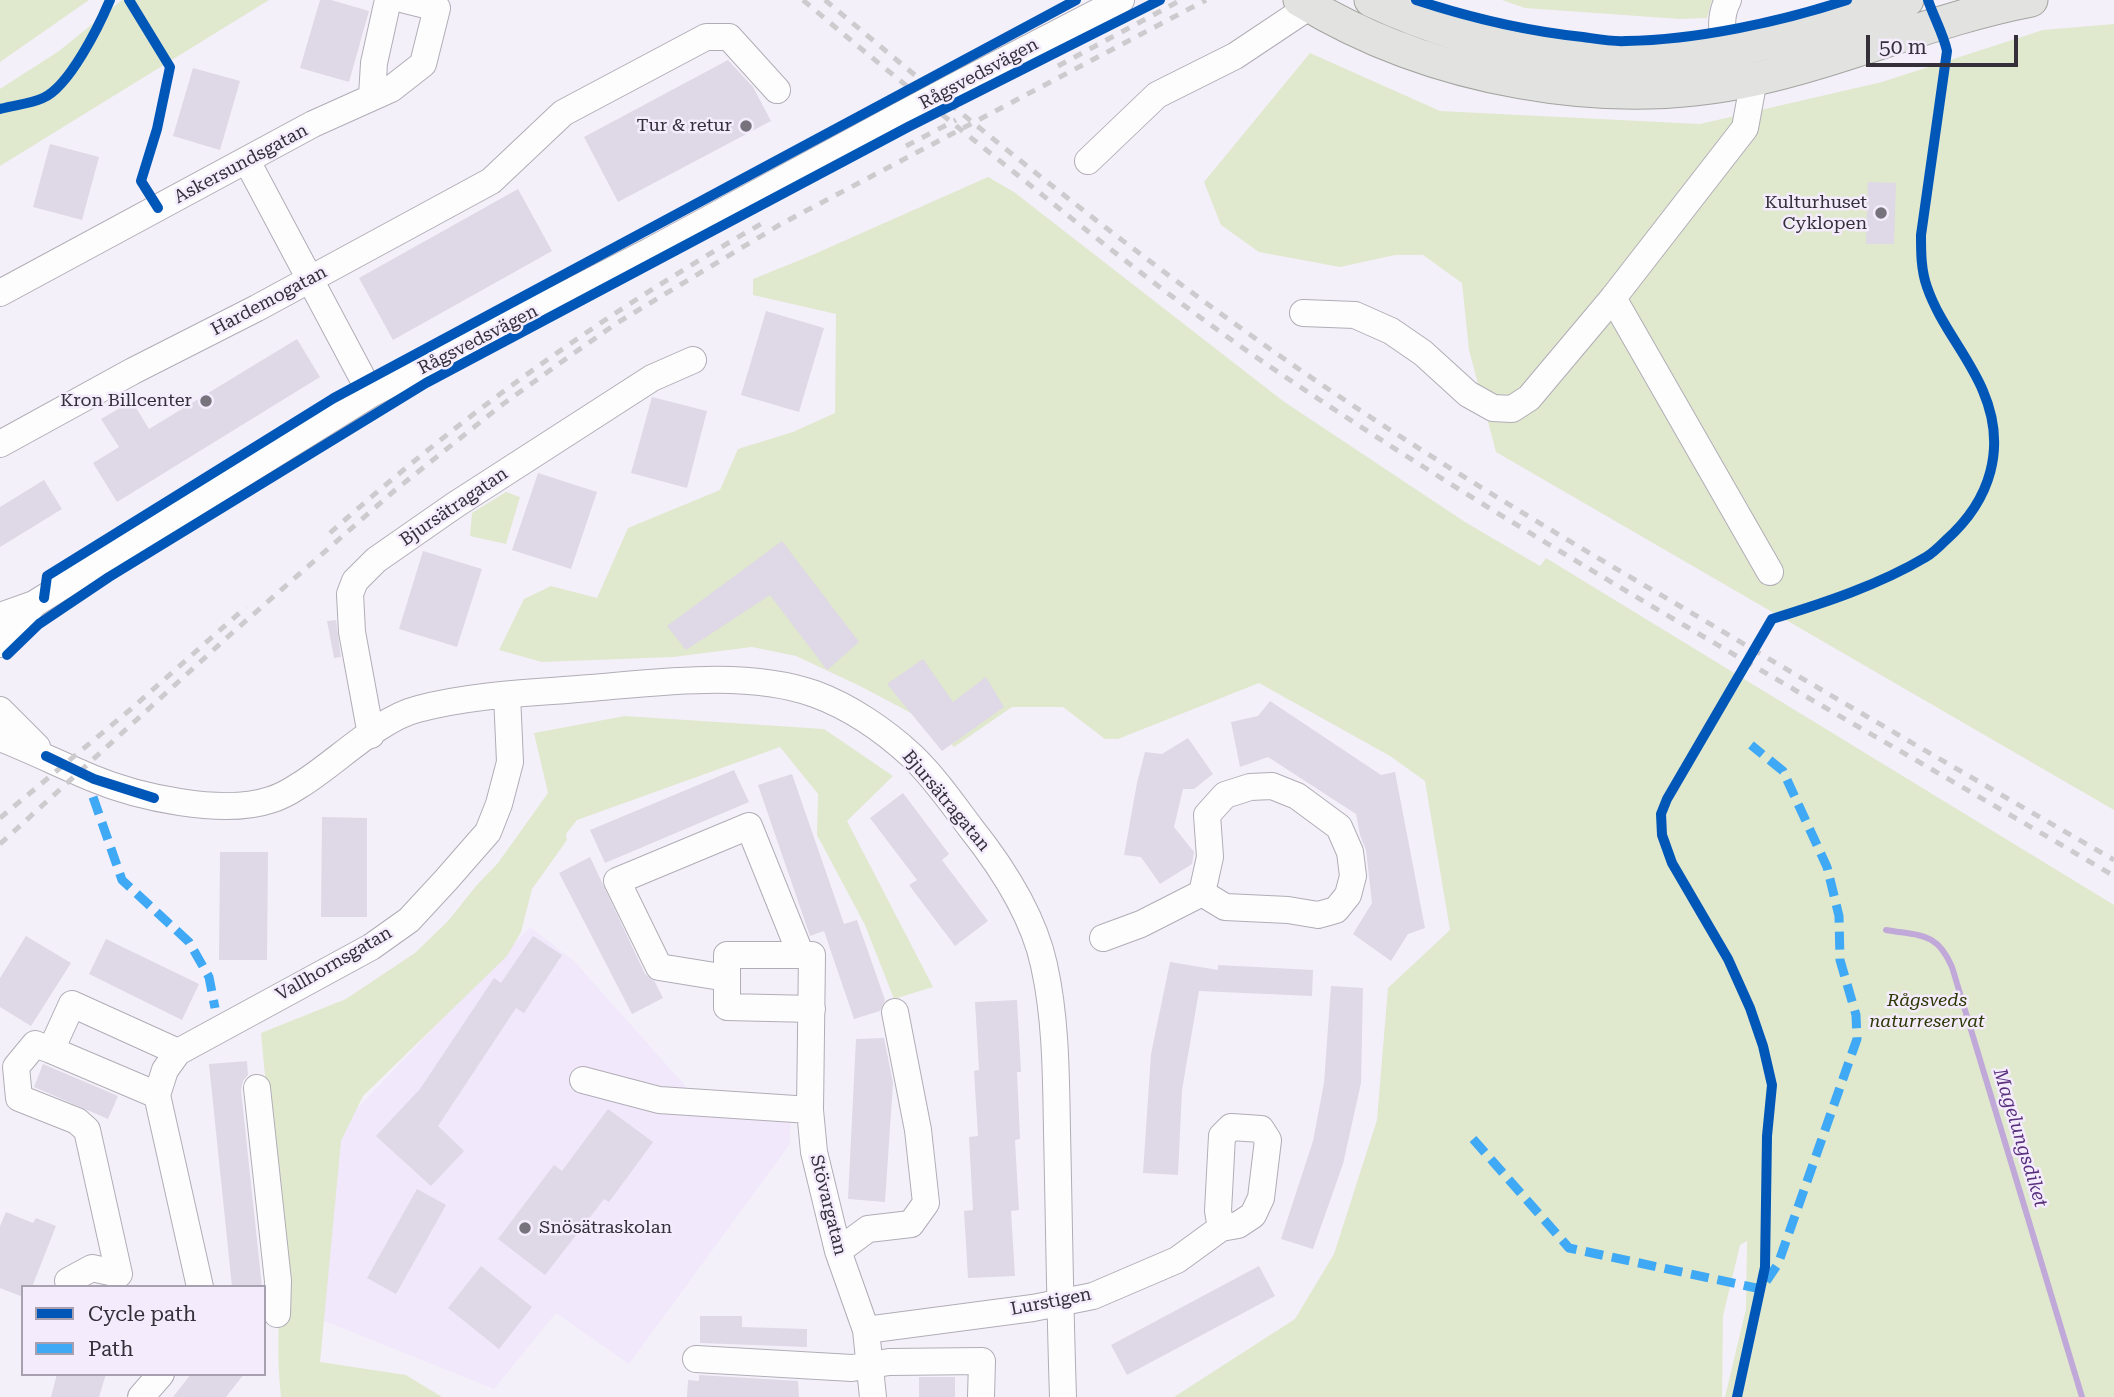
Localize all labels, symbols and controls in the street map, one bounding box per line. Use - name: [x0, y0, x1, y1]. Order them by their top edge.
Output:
- scale bar: [1869, 21, 2021, 65]
- street label: Rågsvedsvägen: [916, 34, 1042, 114]
- text: 50 m: [1879, 35, 1927, 59]
- place label: Tur & retur: [637, 115, 732, 137]
- marker: Tur & retur: [738, 118, 754, 134]
- street label: Askersundsgatan: [170, 120, 312, 208]
- place label: Kulturhuset Cyklopen: [1765, 192, 1867, 234]
- marker: Kulturhuset Cyklopen: [1873, 205, 1889, 221]
- street label: Hardemogatan: [207, 261, 331, 341]
- street label: Rågsvedsvägen: [414, 301, 542, 379]
- place label: Kron Billcenter: [60, 390, 192, 412]
- marker: Kron Billcenter: [198, 393, 214, 409]
- street label: Bjursätragatan: [396, 463, 512, 551]
- street label: Bjursätragatan: [897, 746, 995, 856]
- street label: Vallhornsgatan: [272, 922, 396, 1006]
- park label: Rågsveds naturreservat: [1869, 990, 1985, 1032]
- water label: Magelungsdiket: [1988, 1066, 2052, 1210]
- street label: Stövargatan: [805, 1153, 851, 1257]
- place label: Snösätraskolan: [539, 1217, 672, 1239]
- marker: Snösätraskolan: [517, 1220, 533, 1236]
- street label: Lurstigen: [1009, 1284, 1093, 1320]
- legend: [21, 1285, 266, 1376]
- text: Cycle path: [88, 1302, 196, 1326]
- text: Path: [88, 1337, 134, 1361]

